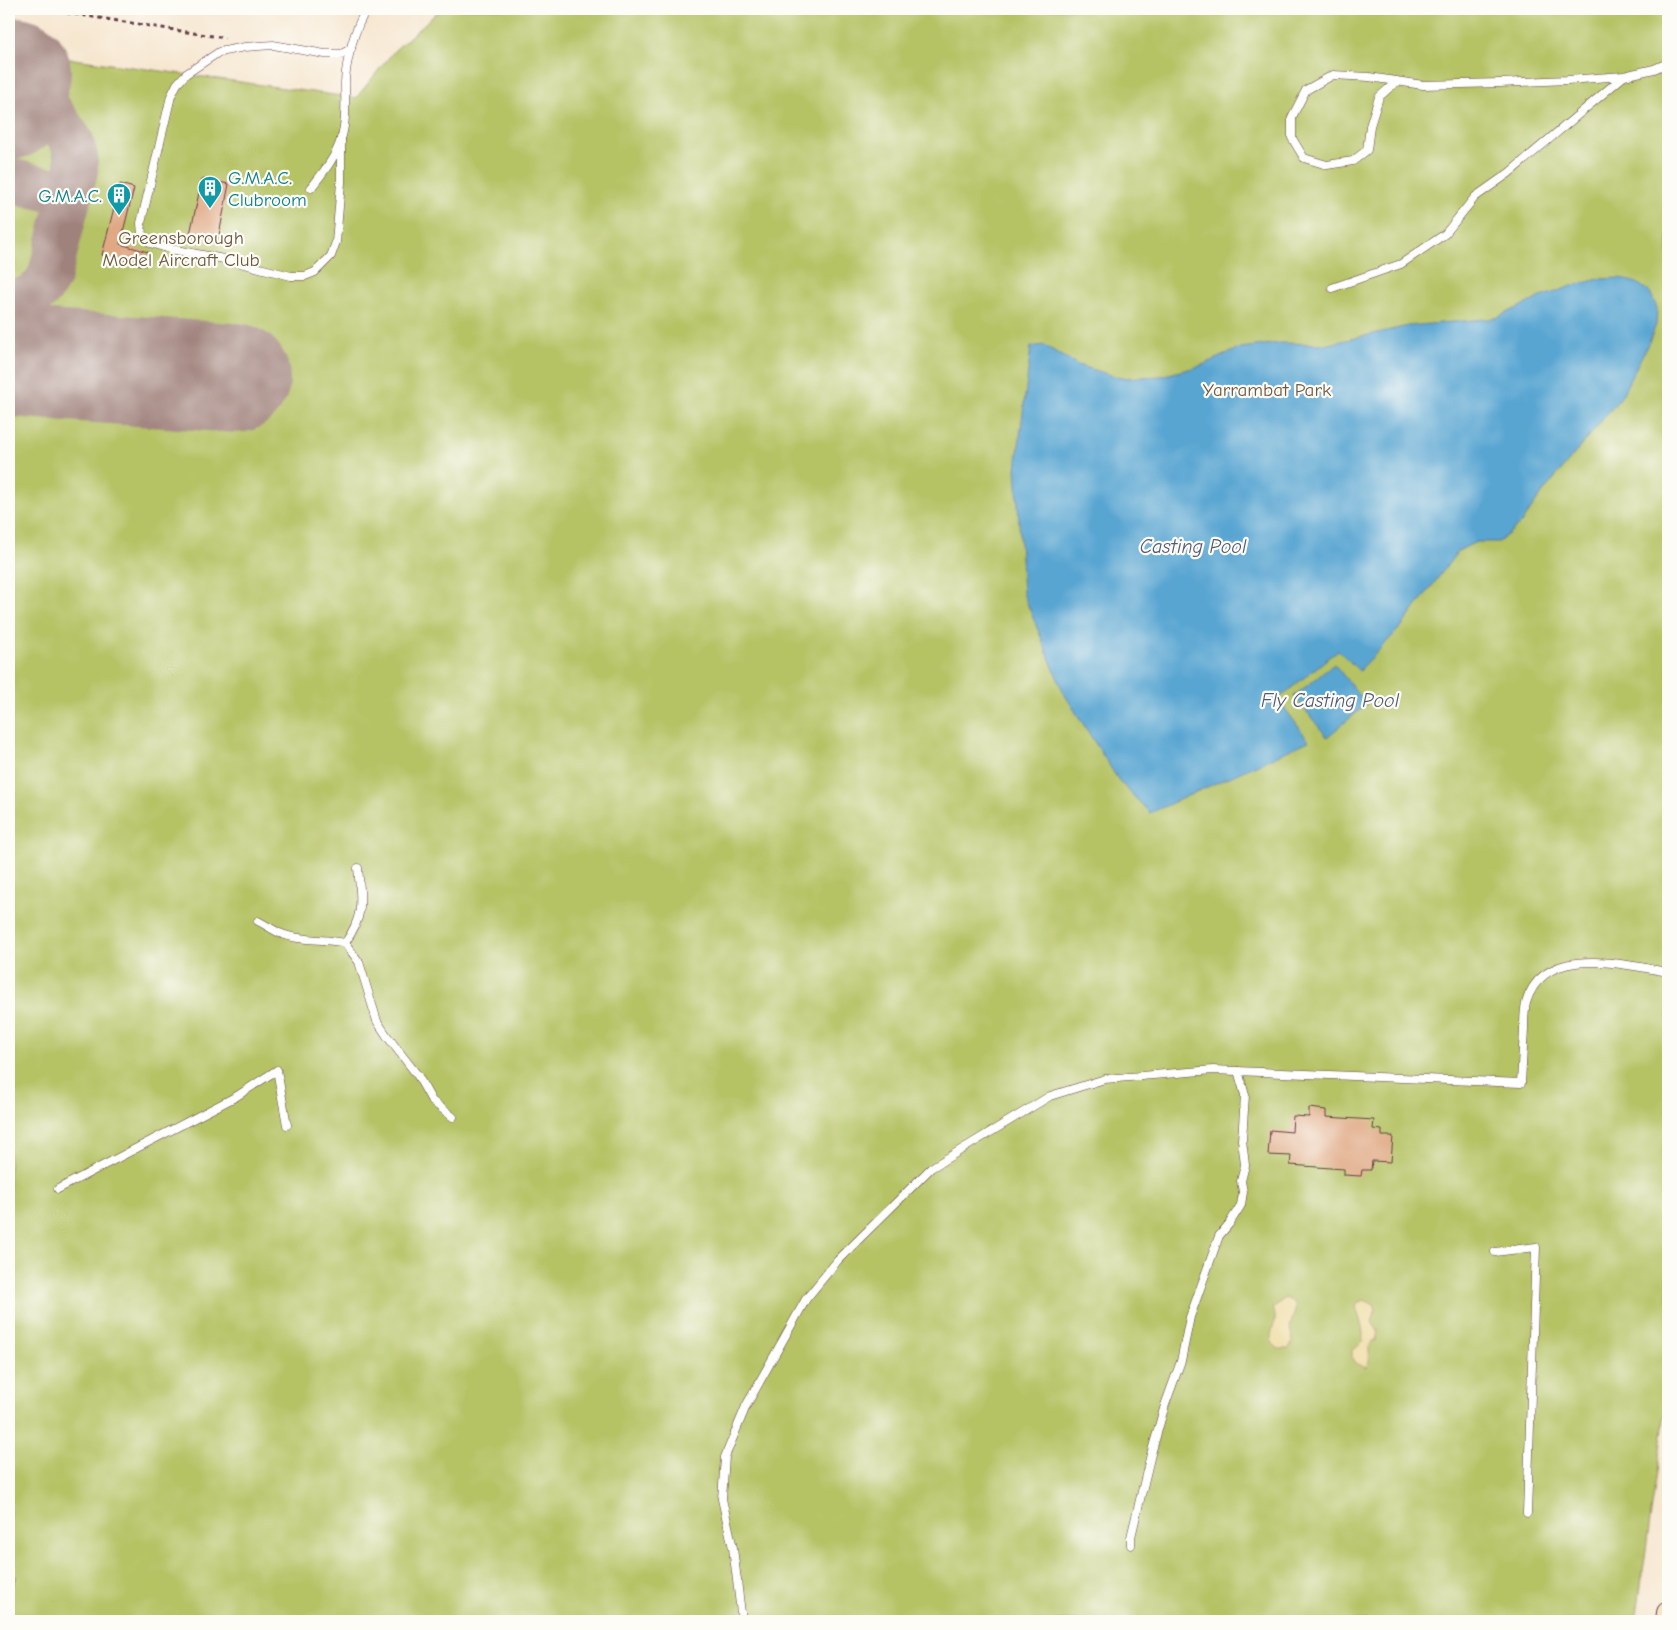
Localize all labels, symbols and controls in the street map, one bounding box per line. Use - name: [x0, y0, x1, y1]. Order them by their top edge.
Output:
- place label: G.M.A.C. Clubroom: [228, 167, 307, 211]
- building icon: G.M.A.C. Clubroom: [197, 175, 223, 209]
- building icon: G.M.A.C.: [106, 182, 132, 216]
- place label: G.M.A.C.: [38, 185, 102, 207]
- park label: Greensborough Model Aircraft Club: [102, 227, 260, 271]
- park label: Yarrambat Park: [1203, 379, 1332, 401]
- water label: Casting Pool: [1140, 535, 1247, 558]
- water label: Fly Casting Pool: [1261, 689, 1400, 712]

